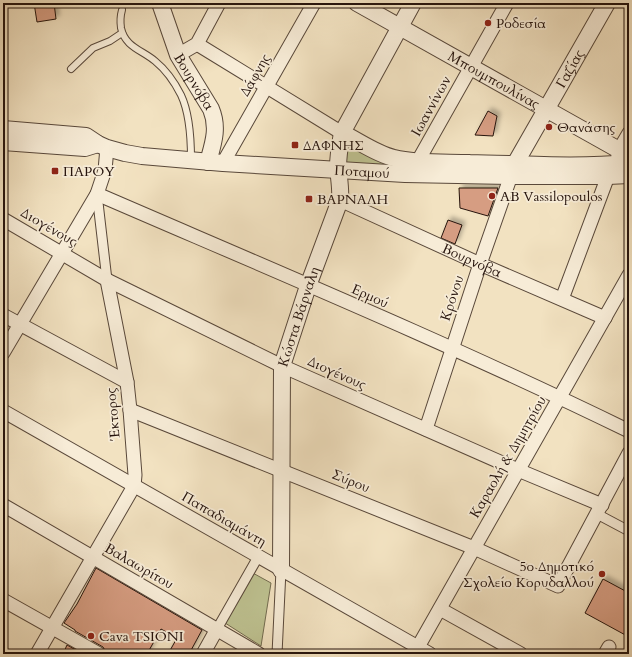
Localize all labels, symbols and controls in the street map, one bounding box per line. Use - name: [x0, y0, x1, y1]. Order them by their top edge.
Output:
- place label: Ροδεσία: [496, 14, 546, 33]
- marker: Ροδεσία: [483, 18, 493, 28]
- street label: Μπουμπουλίνας: [444, 46, 543, 113]
- street label: Γαζίας: [551, 46, 588, 91]
- street label: Βουρνόβα: [170, 49, 219, 114]
- street label: Δάφνης: [235, 50, 275, 100]
- street label: Ιωαννίνων: [407, 72, 455, 140]
- place label: Θανάσης: [557, 118, 615, 137]
- marker: Θανάσης: [544, 122, 554, 132]
- place label: ΔΑΦΝΗΣ: [303, 136, 364, 155]
- marker: ΔΑΦΝΗΣ: [290, 140, 300, 150]
- street label: Ποταμού: [334, 160, 390, 183]
- place label: ΠΑΡΟΥ: [63, 162, 115, 181]
- marker: ΠΑΡΟΥ: [50, 166, 60, 176]
- place label: AB Vassilopoulos: [500, 187, 603, 206]
- place label: ΒΑΡΝΑΛΗ: [317, 190, 389, 209]
- marker: AB Vassilopoulos: [487, 191, 497, 201]
- marker: ΒΑΡΝΑΛΗ: [304, 194, 314, 204]
- street label: Διογένους: [17, 203, 81, 251]
- street label: Βουρνόβα: [439, 238, 505, 282]
- street label: Κώστα Βάρναλη: [273, 264, 324, 369]
- street label: Κρόνου: [436, 273, 468, 323]
- street label: Ερμού: [349, 279, 391, 313]
- street label: Διογένους: [305, 352, 369, 394]
- street label: Έκτορος: [101, 387, 125, 442]
- street label: Καραολή & Δημητρίου: [465, 392, 551, 522]
- street label: Σύρου: [329, 465, 373, 497]
- street label: Παπαδιαμάντη: [178, 487, 270, 551]
- street label: Βαλαωρίτου: [101, 539, 177, 593]
- place label: 5ο Δημοτικό Σχολείο Κορυδαλλού: [463, 557, 594, 592]
- marker: 5ο Δημοτικό Σχολείο Κορυδαλλού: [597, 569, 607, 579]
- place label: Cava TSIONI: [99, 627, 184, 646]
- marker: Cava TSIONI: [86, 631, 96, 641]

